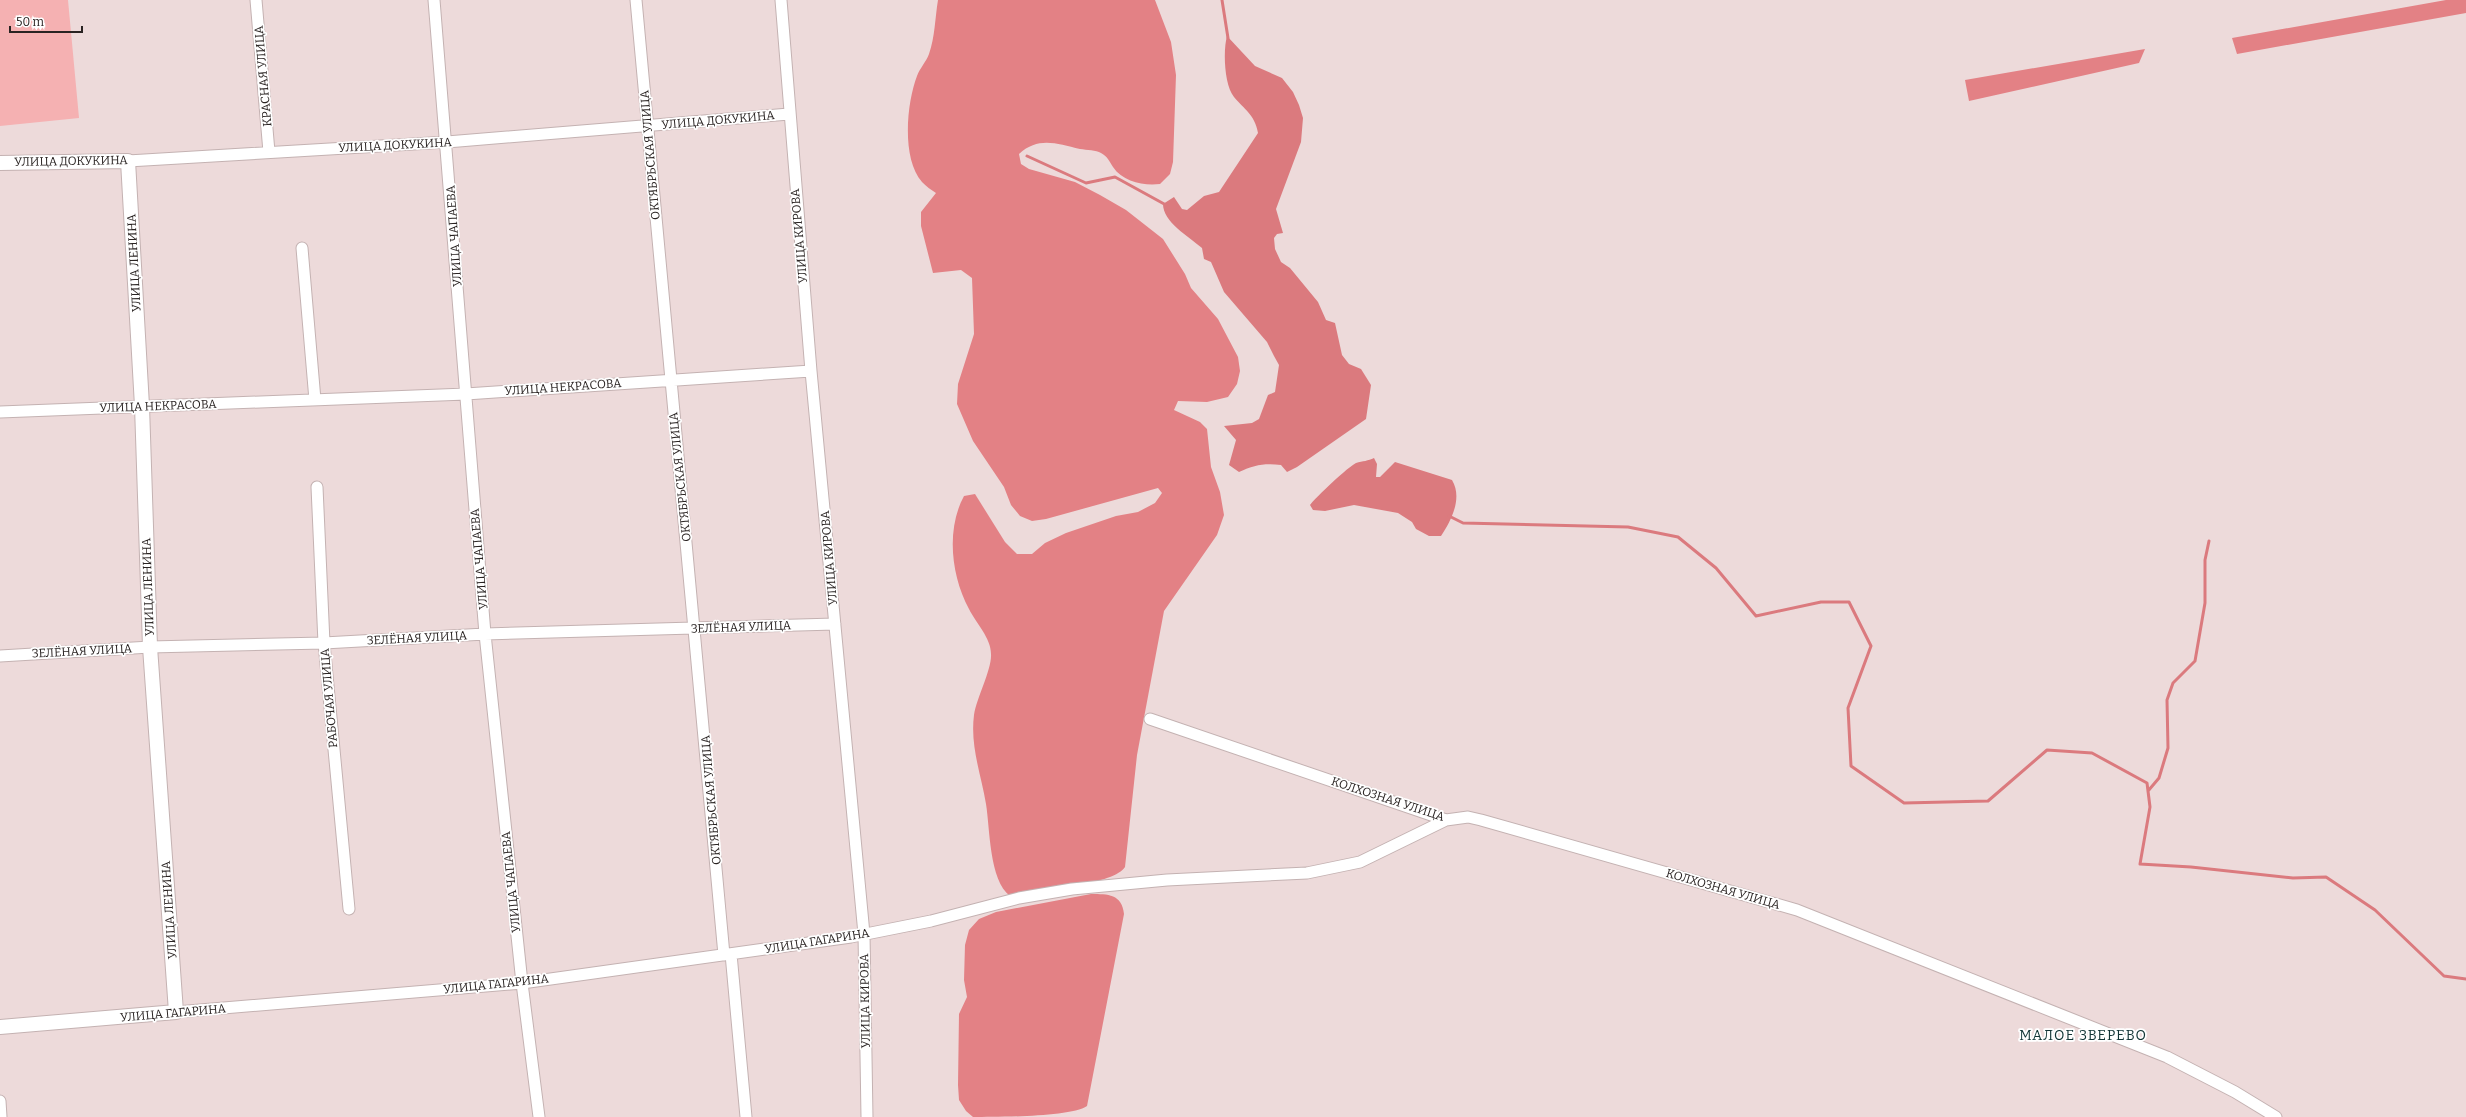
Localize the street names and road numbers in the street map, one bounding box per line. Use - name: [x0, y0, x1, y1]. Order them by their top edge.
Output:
- street label: КРАСНАЯ УЛИЦА: [252, 24, 274, 127]
- street label: ОКТЯБРЬСКАЯ УЛИЦА: [637, 89, 663, 220]
- street label: УЛИЦА ДОКУКИНА: [661, 108, 776, 132]
- street label: УЛИЦА ДОКУКИНА: [338, 135, 453, 155]
- street label: УЛИЦА ДОКУКИНА: [14, 153, 128, 169]
- street label: УЛИЦА ЧАПАЕВА: [443, 184, 465, 287]
- street label: УЛИЦА КИРОВА: [788, 188, 810, 284]
- street label: УЛИЦА ЛЕНИНА: [124, 213, 144, 312]
- street label: УЛИЦА НЕКРАСОВА: [504, 376, 622, 398]
- street label: УЛИЦА НЕКРАСОВА: [99, 397, 217, 415]
- street label: ОКТЯБРЬСКАЯ УЛИЦА: [666, 411, 694, 542]
- street label: УЛИЦА ЧАПАЕВА: [468, 507, 490, 610]
- street label: УЛИЦА КИРОВА: [818, 510, 840, 606]
- street label: УЛИЦА ЛЕНИНА: [139, 537, 157, 636]
- street label: ЗЕЛЁНАЯ УЛИЦА: [691, 617, 792, 636]
- street label: ЗЕЛЁНАЯ УЛИЦА: [366, 627, 468, 648]
- street label: ЗЕЛЁНАЯ УЛИЦА: [31, 640, 133, 661]
- street label: РАБОЧАЯ УЛИЦА: [318, 647, 340, 748]
- street label: ОКТЯБРЬСКАЯ УЛИЦА: [698, 734, 724, 865]
- street label: КОЛХОЗНАЯ УЛИЦА: [1330, 774, 1447, 824]
- street label: УЛИЦА ЧАПАЕВА: [499, 830, 523, 933]
- street label: УЛИЦА ЛЕНИНА: [159, 860, 179, 959]
- street label: КОЛХОЗНАЯ УЛИЦА: [1664, 866, 1782, 912]
- street label: УЛИЦА ГАГАРИНА: [764, 926, 871, 956]
- street label: УЛИЦА КИРОВА: [857, 953, 873, 1049]
- street label: УЛИЦА ГАГАРИНА: [443, 971, 550, 997]
- street label: УЛИЦА ГАГАРИНА: [120, 1001, 227, 1025]

